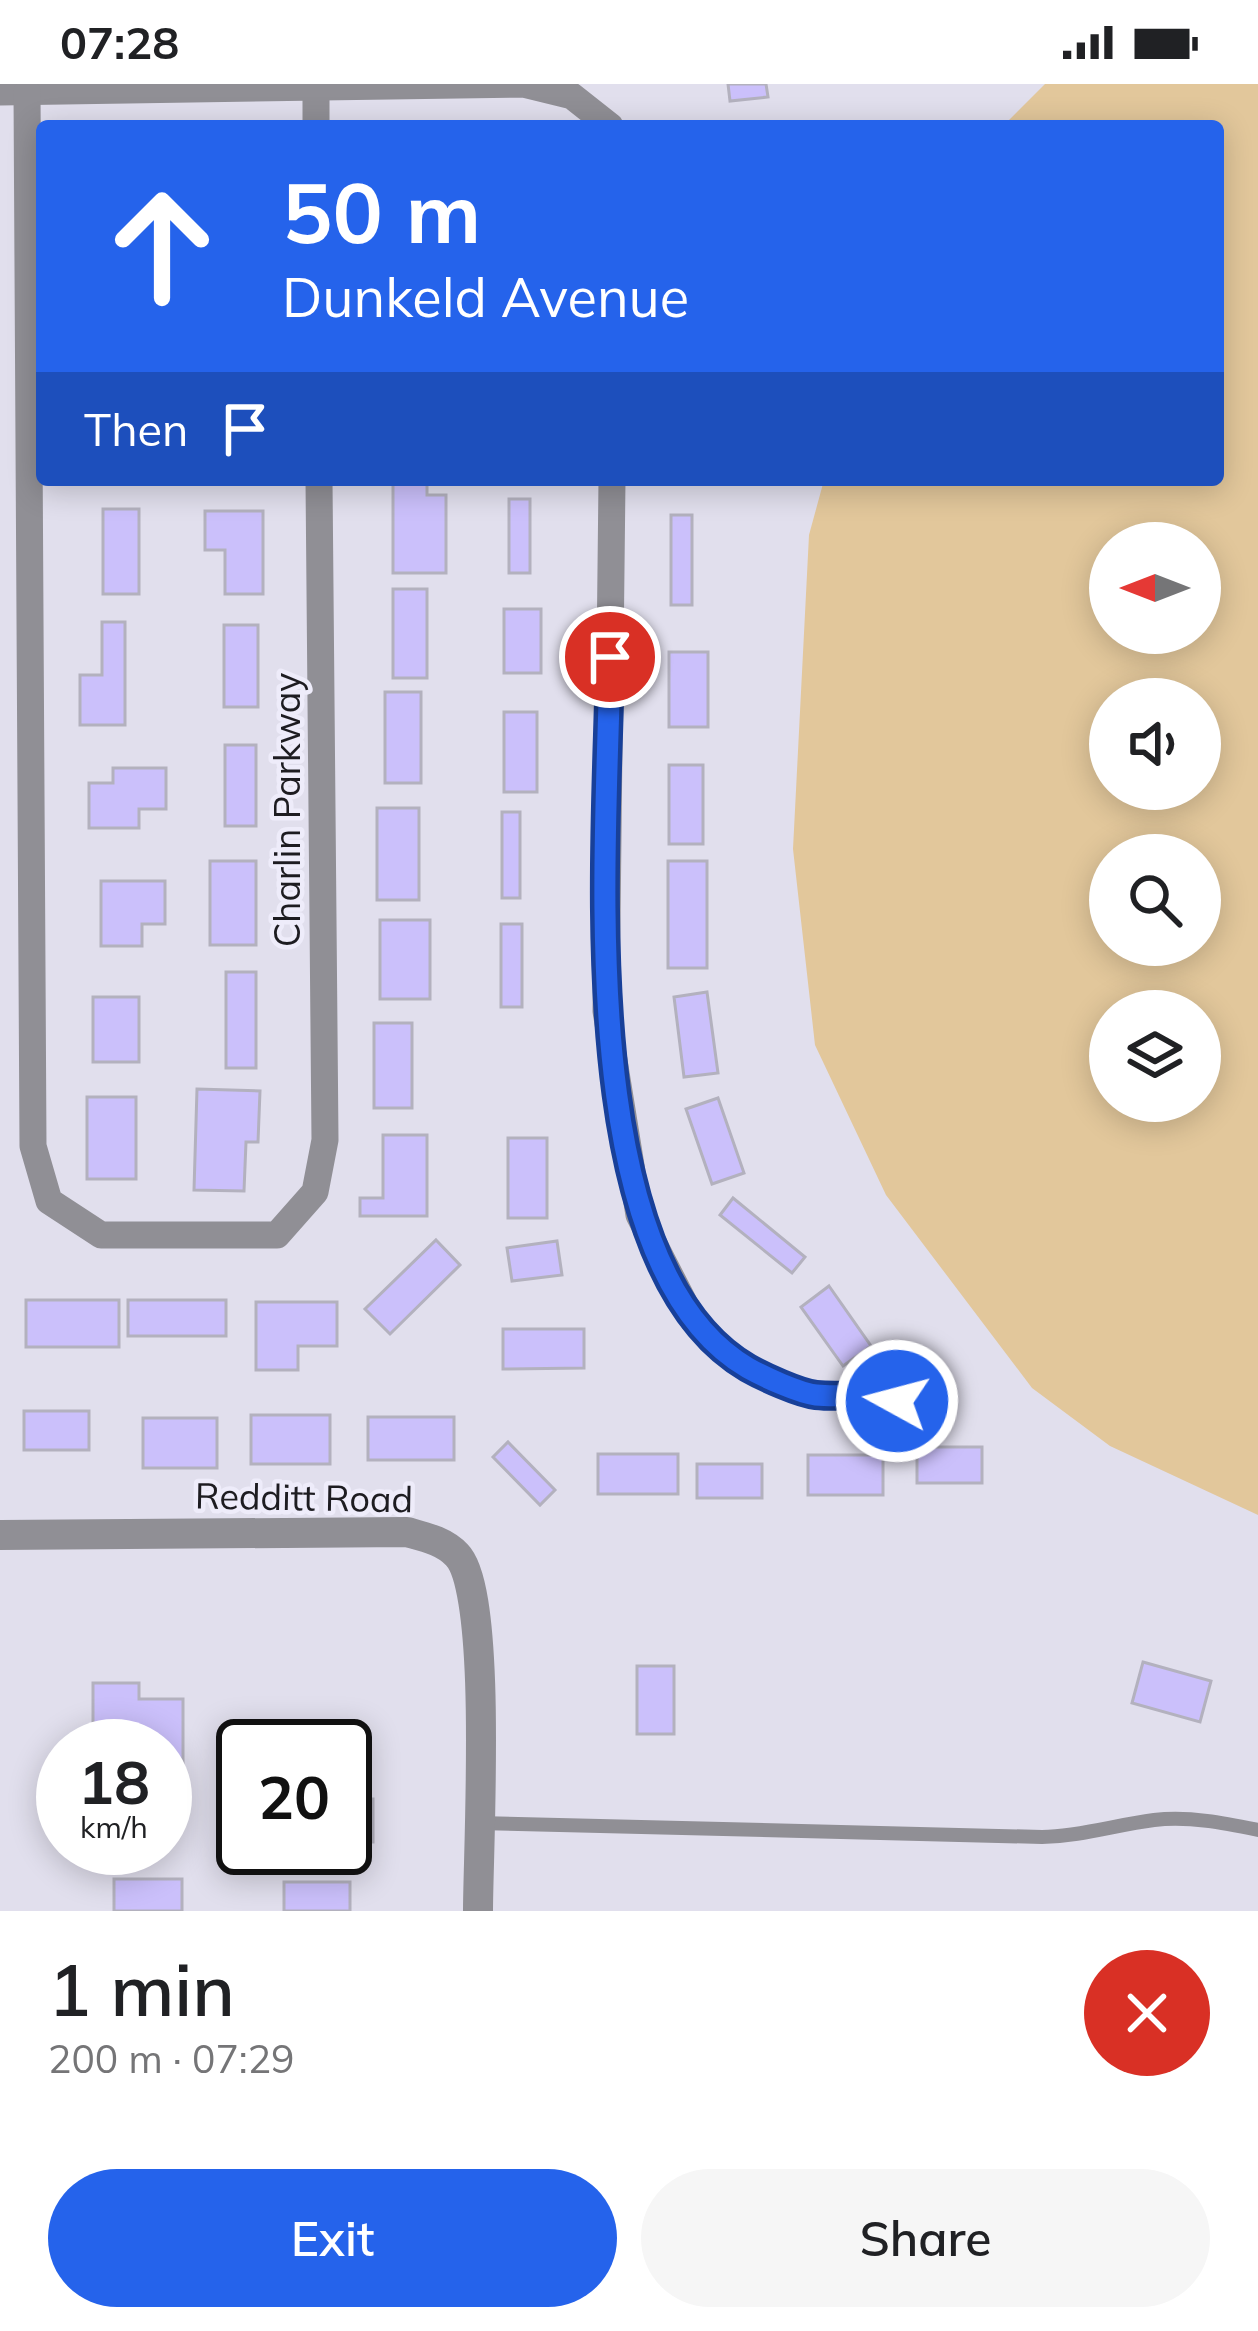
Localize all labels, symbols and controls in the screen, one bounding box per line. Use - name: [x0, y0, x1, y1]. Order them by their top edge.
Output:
- text: 07:28: [60, 14, 179, 70]
- text: 50 m: [282, 159, 481, 264]
- icon: ahead: [84, 168, 240, 324]
- text: Dunkeld Avenue: [282, 263, 689, 331]
- icon: arrive: [212, 396, 278, 462]
- text: Then: [84, 401, 188, 457]
- north arrow: [1089, 522, 1221, 654]
- map controls: [1089, 522, 1221, 1122]
- pin: [559, 606, 661, 708]
- icon: arrive: [577, 624, 643, 690]
- street label: Charlin Parkway: [264, 673, 309, 947]
- button: sound: [1089, 678, 1221, 810]
- button: search: [1089, 834, 1221, 966]
- button: layers: [1089, 990, 1221, 1122]
- position arrow: [834, 1338, 960, 1464]
- street label: Redditt Road: [195, 1473, 413, 1521]
- speed limit sign: 20: [216, 1719, 372, 1875]
- text: 18: [78, 1744, 150, 1819]
- text: km/h: [80, 1808, 148, 1846]
- text: 1 min: [48, 1944, 235, 2034]
- button: close: [1084, 1950, 1210, 2076]
- text: 200 m · 07:29: [48, 2034, 294, 2083]
- button: Exit: [48, 2169, 617, 2307]
- button: Share: [641, 2169, 1210, 2307]

